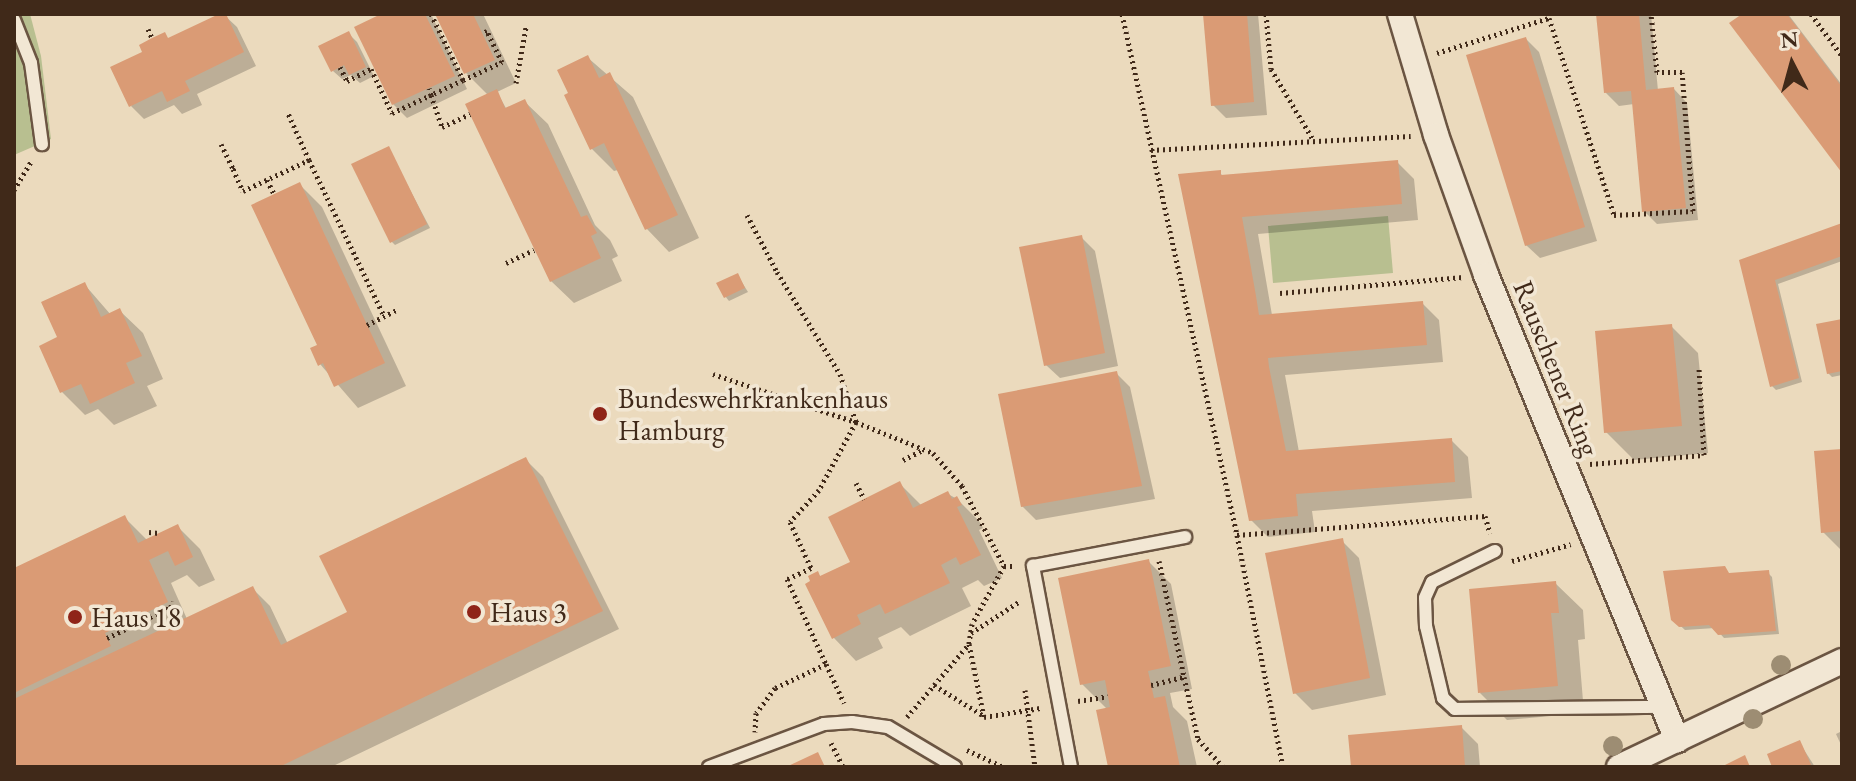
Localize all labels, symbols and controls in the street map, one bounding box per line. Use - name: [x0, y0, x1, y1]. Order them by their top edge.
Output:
- north arrow: [1752, 24, 1832, 104]
- text: N: [1779, 24, 1800, 55]
- street label: Rauschener Ring: [1507, 275, 1607, 461]
- place label: Bundeswehrkrankenhaus Hamburg: [618, 381, 888, 447]
- marker: Bundeswehrkrankenhaus Hamburg: [589, 403, 611, 425]
- place label: Haus 3: [490, 595, 567, 629]
- place label: Haus 18: [91, 600, 181, 634]
- marker: Haus 3: [465, 603, 483, 621]
- marker: Haus 18: [66, 608, 84, 626]

